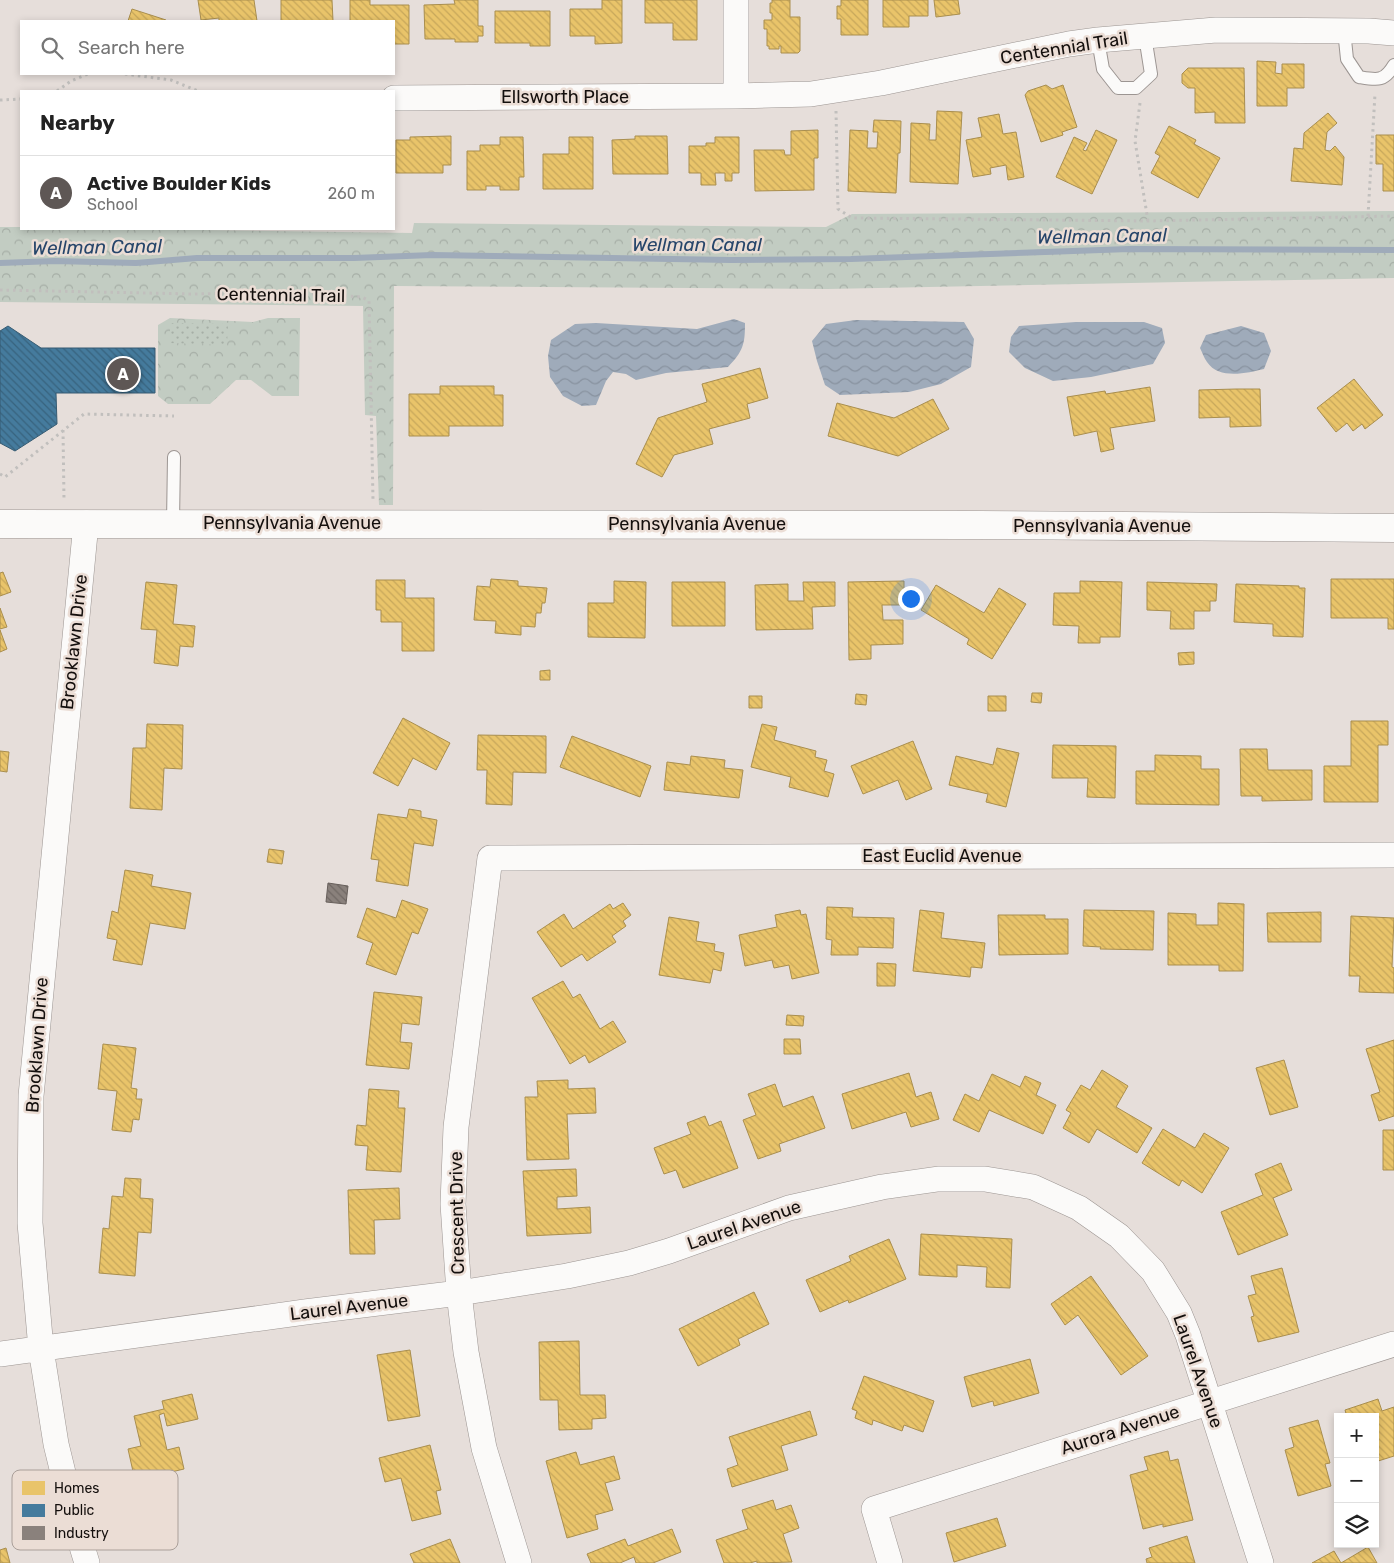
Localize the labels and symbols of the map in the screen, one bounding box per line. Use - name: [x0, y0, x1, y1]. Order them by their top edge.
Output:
- street label: Centennial Trail: [999, 27, 1129, 69]
- street label: Ellsworth Place: [501, 86, 629, 108]
- water label: Wellman Canal: [1037, 223, 1168, 249]
- water label: Wellman Canal: [632, 233, 762, 256]
- water label: Wellman Canal: [32, 234, 163, 260]
- street label: Centennial Trail: [216, 283, 346, 307]
- pin: A: [107, 355, 139, 393]
- street label: Pennsylvania Avenue: [203, 512, 381, 534]
- street label: Pennsylvania Avenue: [608, 513, 786, 535]
- street label: Pennsylvania Avenue: [1013, 515, 1191, 537]
- street label: Brooklawn Drive: [56, 573, 92, 711]
- your location: [898, 586, 924, 612]
- street label: East Euclid Avenue: [862, 845, 1022, 867]
- street label: Brooklawn Drive: [21, 976, 53, 1114]
- street label: Crescent Drive: [445, 1151, 469, 1275]
- street label: Laurel Avenue: [684, 1195, 804, 1255]
- street label: Laurel Avenue: [289, 1289, 409, 1325]
- street label: Laurel Avenue: [1168, 1311, 1228, 1431]
- street label: Aurora Avenue: [1058, 1400, 1182, 1460]
- legend: [12, 1470, 178, 1550]
- text: Homes: [54, 1480, 99, 1497]
- text: Public: [54, 1502, 95, 1519]
- text: Industry: [54, 1525, 109, 1542]

